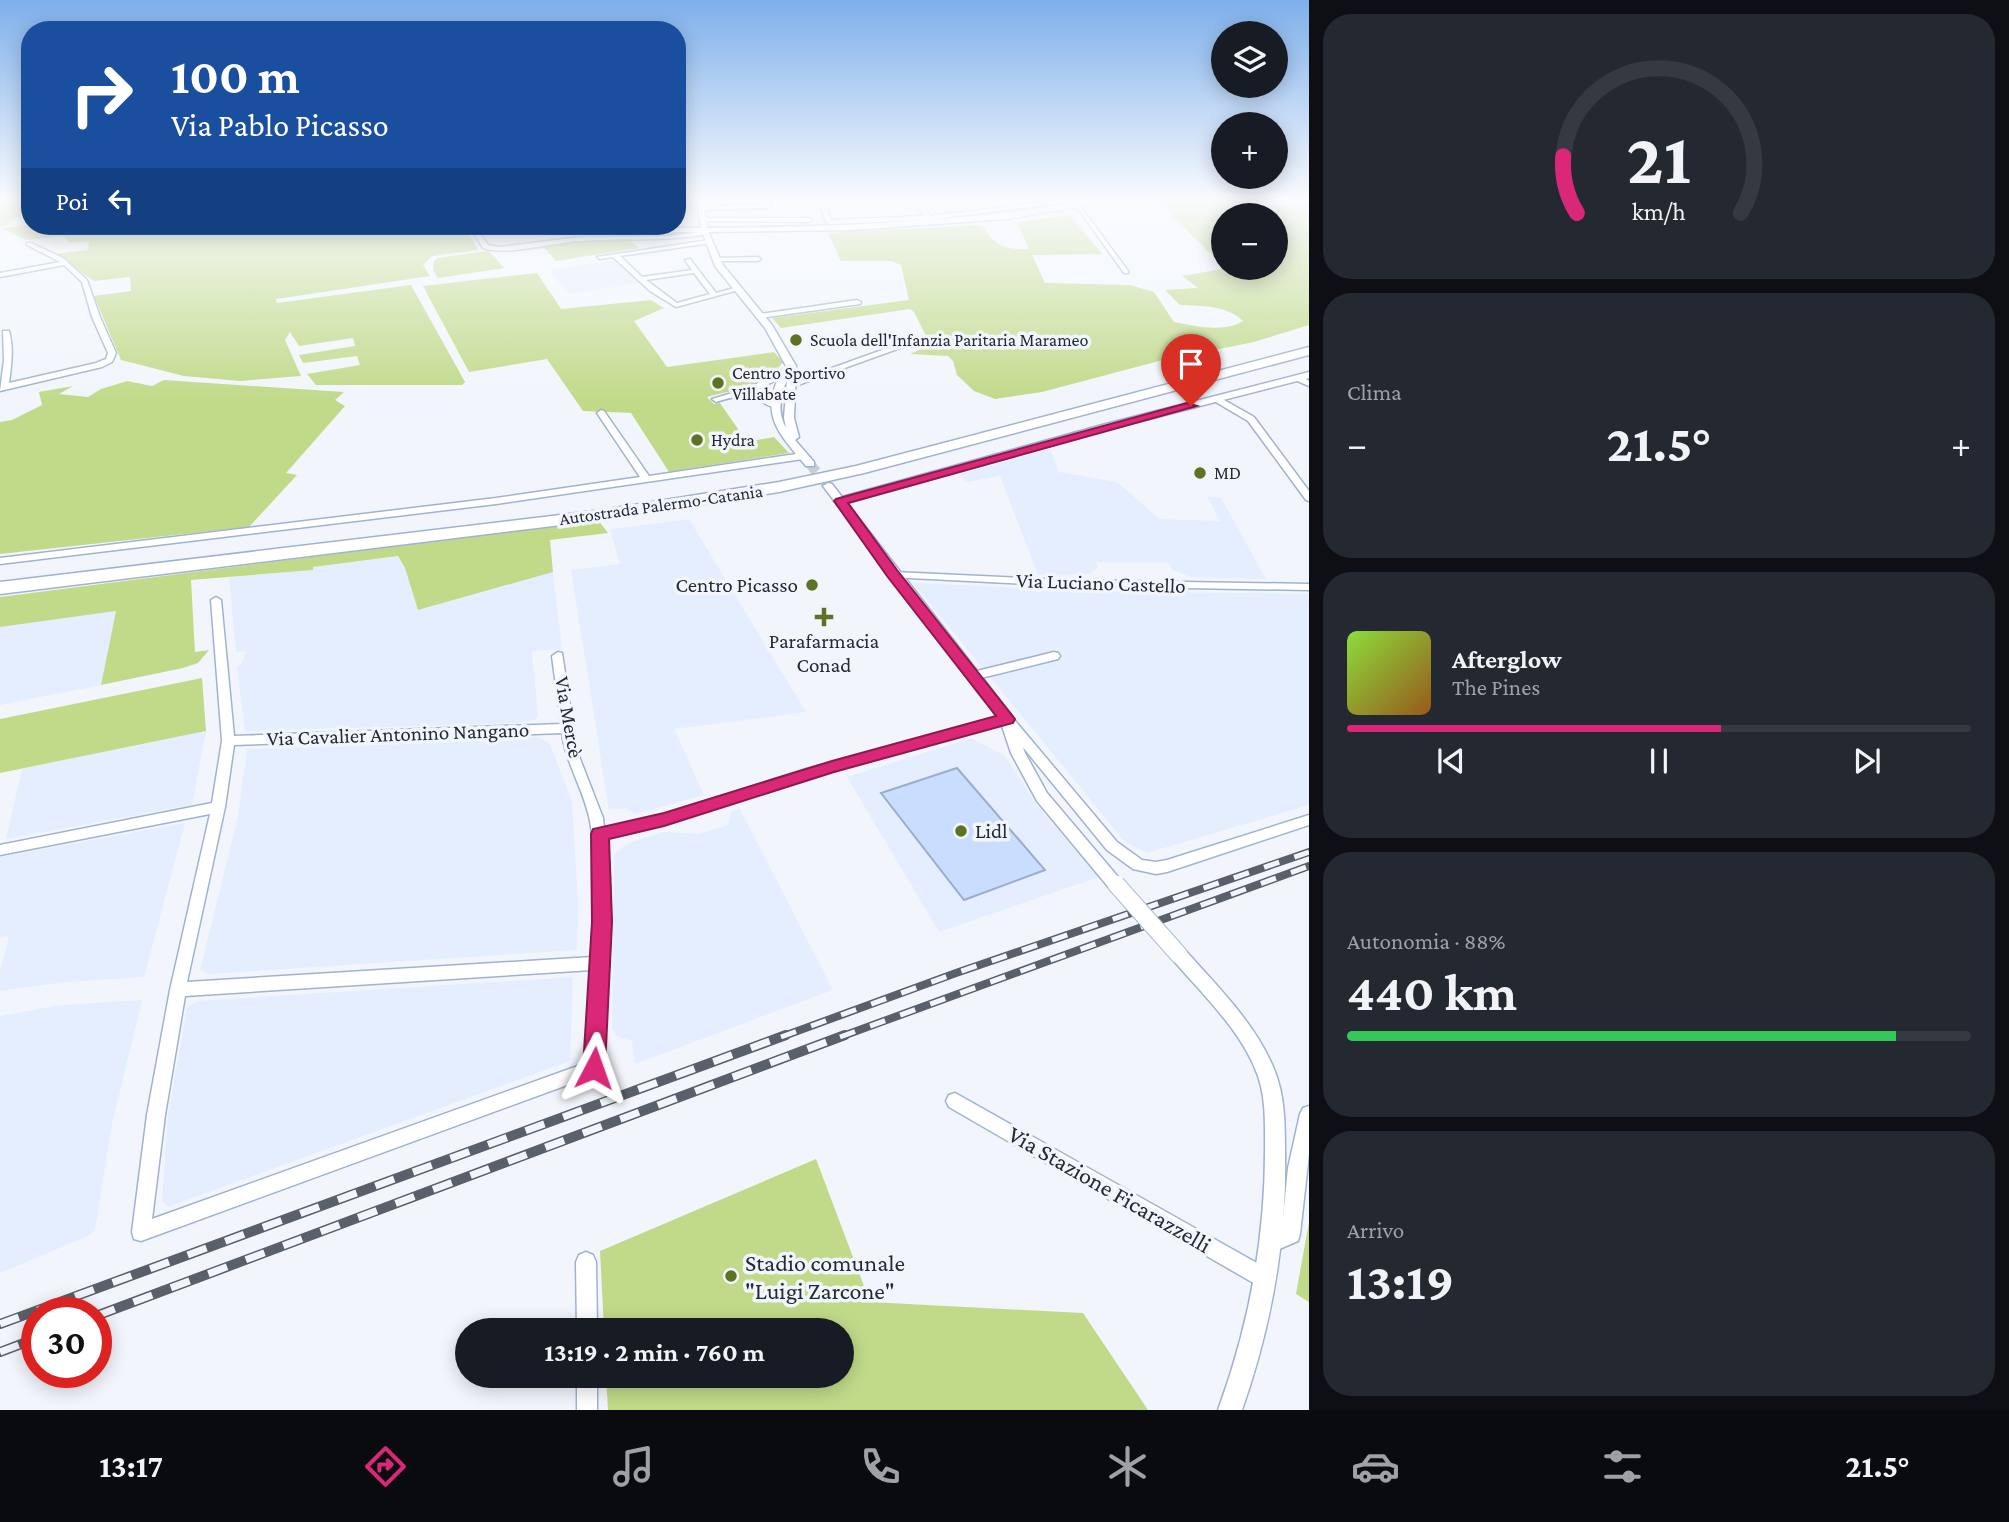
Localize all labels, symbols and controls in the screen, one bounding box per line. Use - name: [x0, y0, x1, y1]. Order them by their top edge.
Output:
- map controls: [1211, 21, 1288, 280]
- button: layers: [1211, 21, 1288, 98]
- icon: right: [56, 49, 147, 140]
- text: 100 m: [171, 49, 300, 104]
- text: Via Pablo Picasso: [171, 107, 389, 143]
- button: +: [1211, 112, 1288, 189]
- text: 21: [1627, 118, 1691, 199]
- icon: left: [102, 182, 140, 220]
- text: Poi: [56, 187, 88, 216]
- text: km/h: [1632, 197, 1686, 224]
- button: −: [1211, 203, 1288, 280]
- place label: Scuola dell'Infanzia Paritaria Marameo: [810, 330, 1089, 350]
- marker: Scuola dell'Infanzia Paritaria Marameo: [788, 332, 804, 348]
- pin: [1161, 334, 1221, 406]
- icon: arrive: [1172, 345, 1210, 383]
- place label: Centro Sportivo Villabate: [732, 363, 845, 404]
- marker: Centro Sportivo Villabate: [710, 375, 726, 391]
- text: Clima: [1347, 379, 1402, 405]
- text: 21.5°: [1607, 414, 1712, 472]
- text: −: [1347, 423, 1367, 465]
- text: +: [1951, 423, 1971, 465]
- place label: Hydra: [711, 430, 755, 450]
- marker: Hydra: [689, 432, 705, 448]
- place label: MD: [1214, 463, 1241, 483]
- marker: MD: [1192, 465, 1208, 481]
- street label: Autostrada Palermo-Catania: [558, 481, 764, 529]
- street label: Via Luciano Castello: [1016, 568, 1186, 598]
- place label: Centro Picasso: [676, 573, 798, 597]
- marker: Centro Picasso: [804, 577, 820, 593]
- marker: Parafarmacia Conad: [816, 609, 832, 625]
- place label: Parafarmacia Conad: [769, 629, 880, 677]
- text: Afterglow: [1452, 645, 1562, 674]
- street label: Via Mercè: [550, 674, 588, 760]
- text: The Pines: [1452, 674, 1540, 700]
- street label: Via Cavalier Antonino Nangano: [266, 717, 530, 751]
- icon: previous: [1432, 742, 1470, 780]
- icon: pause: [1640, 742, 1678, 780]
- icon: next: [1848, 742, 1886, 780]
- place label: Lidl: [975, 819, 1008, 843]
- marker: Lidl: [953, 823, 969, 839]
- text: Autonomia · 88%: [1347, 928, 1505, 954]
- text: 440 km: [1347, 963, 1517, 1021]
- position arrow: [557, 1031, 631, 1105]
- street label: Via Stazione Ficarazzelli: [1004, 1120, 1216, 1258]
- text: Arrivo: [1347, 1217, 1404, 1243]
- place label: Stadio comunale "Luigi Zarcone": [745, 1249, 905, 1304]
- text: 13:19: [1347, 1252, 1454, 1310]
- marker: Stadio comunale "Luigi Zarcone": [723, 1268, 739, 1284]
- speed limit sign: 30: [21, 1297, 112, 1388]
- text: 13:19 · 2 min · 760 m: [544, 1338, 765, 1367]
- icon: directions: [361, 1442, 410, 1491]
- icon: music: [609, 1442, 658, 1491]
- icon: phone: [856, 1442, 905, 1491]
- icon: climate: [1103, 1442, 1152, 1491]
- icon: car: [1351, 1442, 1400, 1491]
- icon: filters: [1598, 1442, 1647, 1491]
- text: 13:17: [99, 1448, 163, 1484]
- text: 21.5°: [1845, 1448, 1910, 1484]

